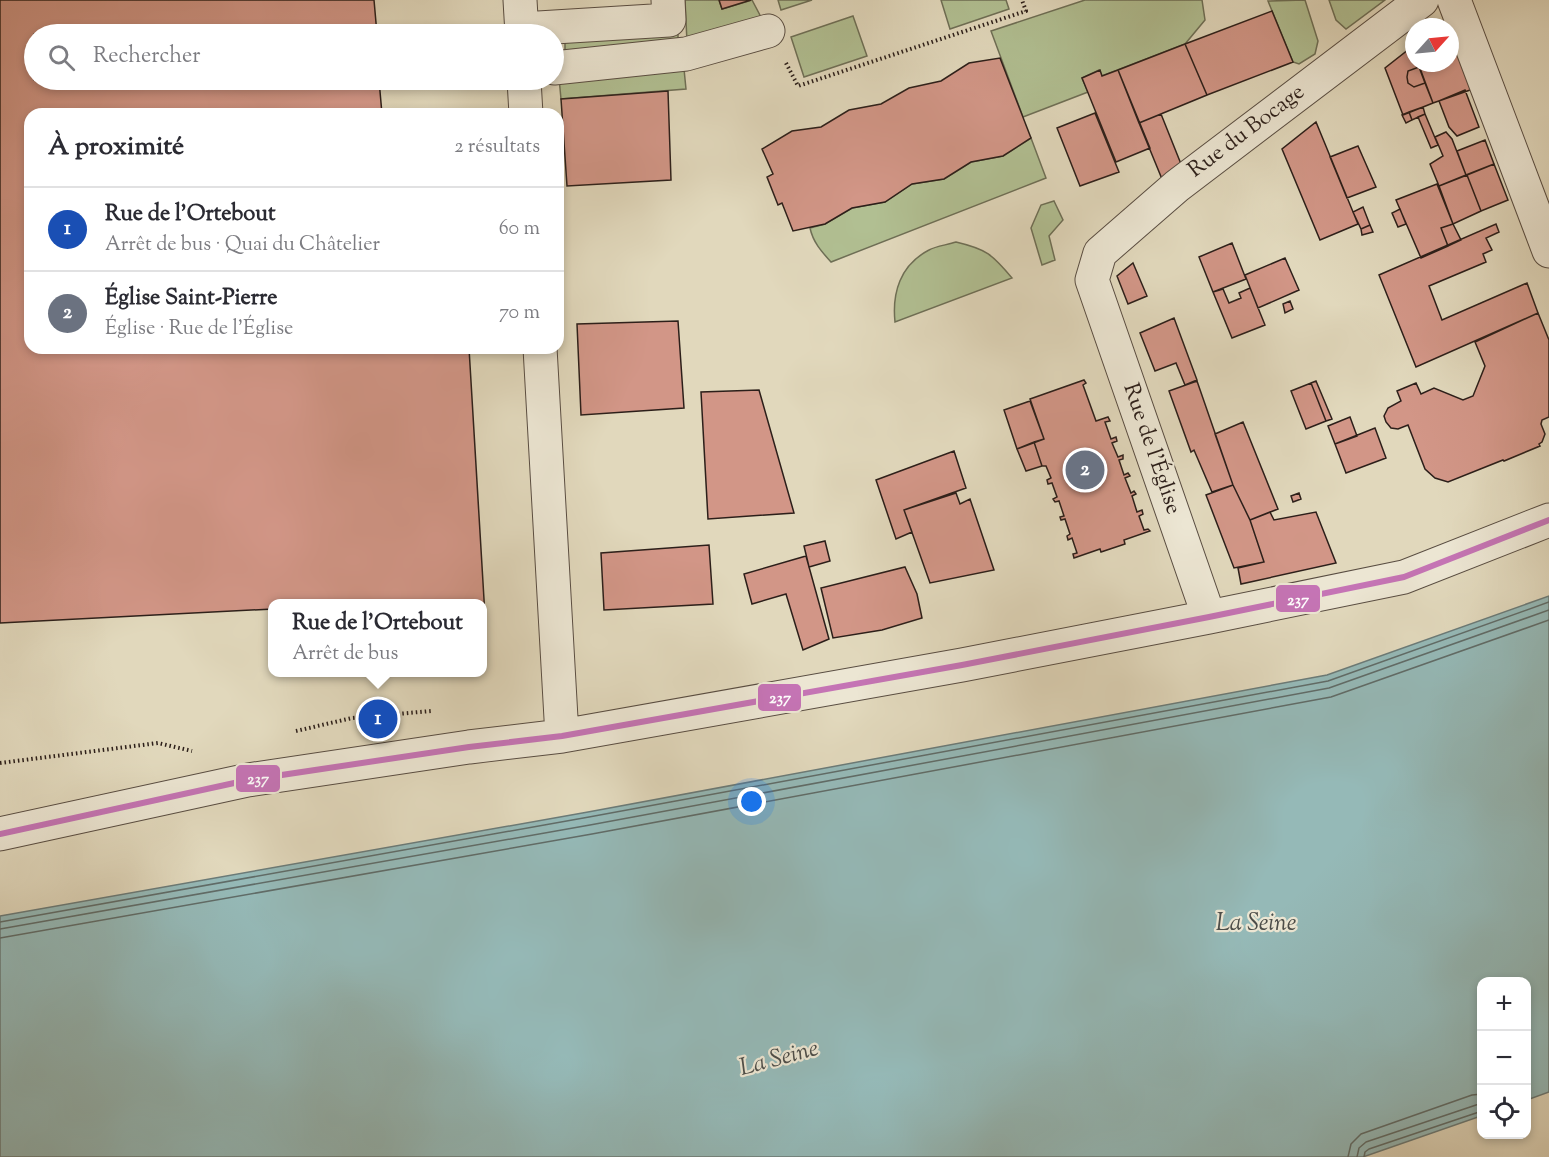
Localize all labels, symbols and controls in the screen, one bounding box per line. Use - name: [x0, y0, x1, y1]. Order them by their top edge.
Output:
- north arrow: [1405, 18, 1459, 72]
- search box: [24, 24, 564, 90]
- icon: search: [45, 41, 78, 74]
- text: Rechercher: [93, 41, 200, 73]
- street label: Rue du Bocage: [1182, 77, 1312, 187]
- text: À proximité: [48, 129, 184, 166]
- text: 2 résultats: [454, 133, 540, 162]
- text: Rue de l'Ortebout: [105, 199, 275, 231]
- text: 1: [64, 215, 71, 244]
- text: 60 m: [499, 215, 540, 244]
- text: Arrêt de bus · Quai du Châtelier: [105, 231, 380, 260]
- text: Église Saint-Pierre: [105, 283, 278, 315]
- text: 2: [63, 299, 72, 328]
- text: 70 m: [499, 299, 540, 328]
- text: Église · Rue de l'Église: [105, 315, 293, 344]
- street label: Rue de l'Église: [1114, 379, 1189, 519]
- pin: 2: [1066, 448, 1104, 492]
- line badge: 237: [1275, 584, 1321, 613]
- text: 237: [1287, 590, 1310, 613]
- popup: [268, 599, 487, 677]
- text: Rue de l'Ortebout: [292, 608, 463, 640]
- text: Arrêt de bus: [292, 640, 398, 669]
- line badge: 237: [757, 683, 802, 712]
- text: 237: [769, 688, 792, 711]
- pin: 1: [358, 696, 398, 742]
- line badge: 237: [235, 764, 281, 793]
- text: 237: [247, 769, 270, 792]
- your location: [737, 787, 766, 816]
- water label: La Seine: [1215, 907, 1297, 941]
- map controls: [1477, 977, 1531, 1139]
- button: +: [1477, 977, 1531, 1031]
- button: −: [1477, 1031, 1531, 1085]
- water label: La Seine: [735, 1032, 823, 1086]
- button: locate: [1477, 1085, 1531, 1139]

